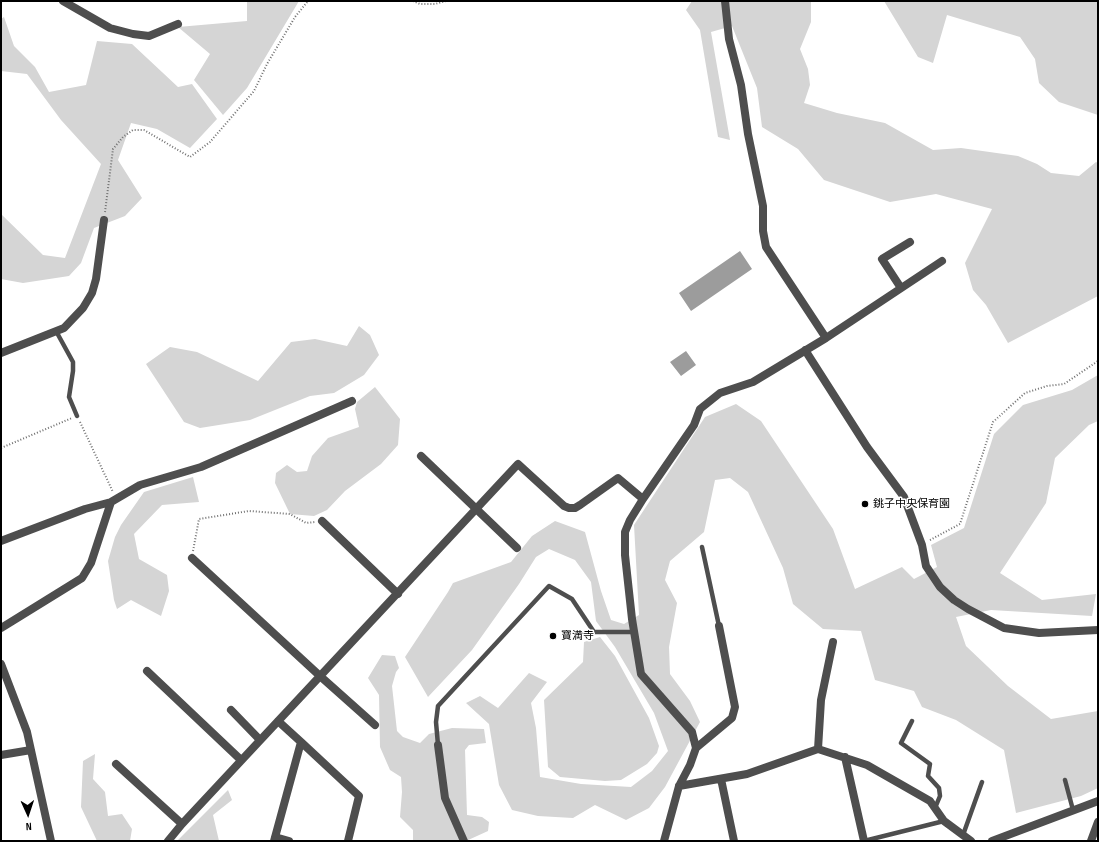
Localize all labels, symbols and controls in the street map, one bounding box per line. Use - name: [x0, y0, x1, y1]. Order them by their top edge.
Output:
- place label: 銚子中央保育園: [873, 497, 950, 511]
- marker: 銚子中央保育園: [860, 499, 870, 509]
- place label: 寶満寺: [561, 629, 594, 643]
- marker: 寶満寺: [548, 631, 558, 641]
- north arrow: [8, 794, 48, 834]
- text: N: [25, 820, 32, 833]

